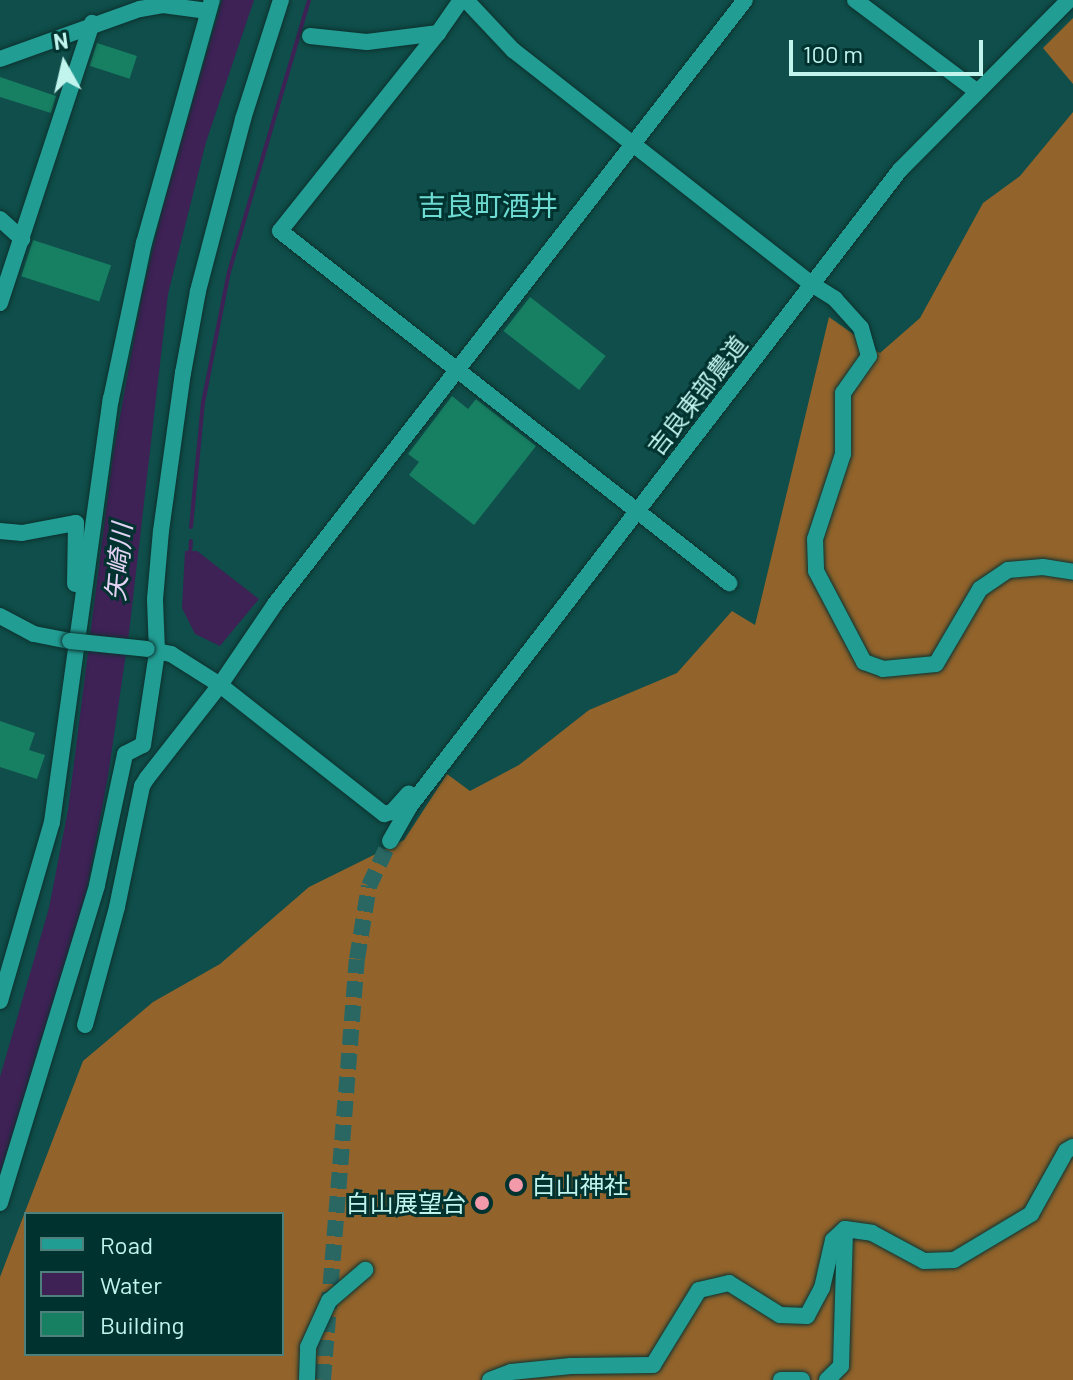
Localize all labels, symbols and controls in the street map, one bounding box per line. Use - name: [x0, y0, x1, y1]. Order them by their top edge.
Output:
- north arrow: [24, 24, 104, 104]
- scale bar: [793, 24, 987, 74]
- text: N: [52, 26, 70, 54]
- text: 100 m: [803, 39, 863, 68]
- district label: 吉良町酒井: [418, 188, 558, 222]
- street label: 吉良東部農道: [641, 329, 753, 461]
- water label: 矢崎川: [99, 522, 137, 602]
- place label: 白山神社: [532, 1171, 628, 1199]
- marker: 白山神社: [507, 1176, 525, 1194]
- place label: 白山展望台: [346, 1189, 466, 1217]
- marker: 白山展望台: [473, 1194, 491, 1212]
- legend: [24, 1212, 284, 1356]
- text: Road: [100, 1230, 153, 1259]
- text: Water: [100, 1270, 162, 1299]
- text: Building: [100, 1310, 184, 1339]

